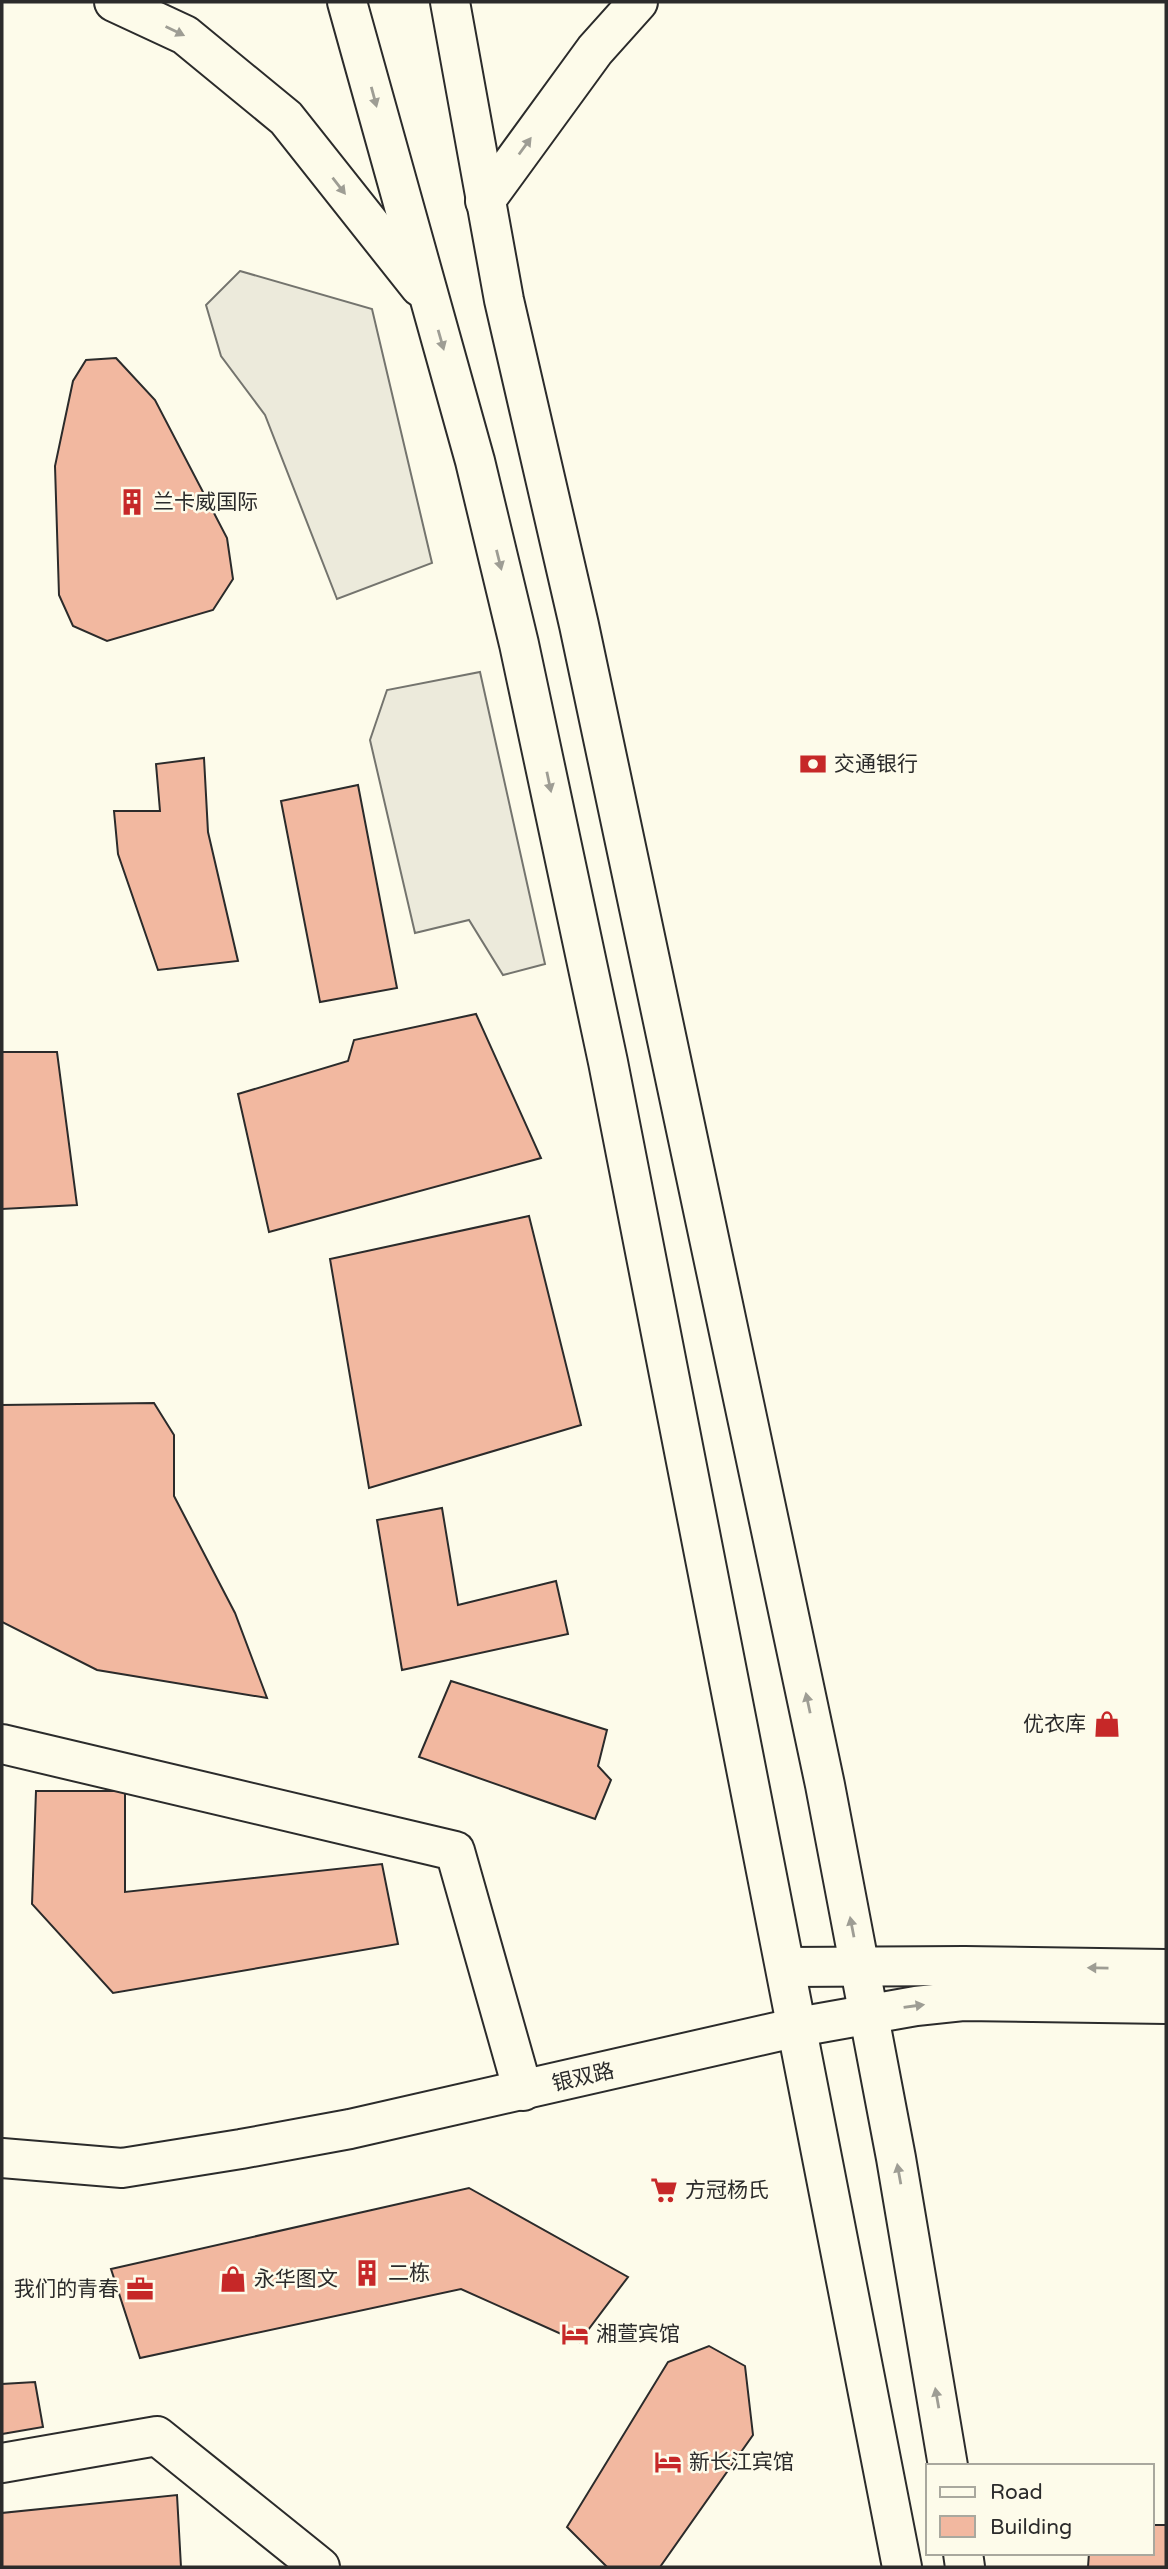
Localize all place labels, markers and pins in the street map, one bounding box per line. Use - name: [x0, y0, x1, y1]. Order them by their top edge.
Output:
- building icon: 兰卡威国际: [117, 487, 147, 517]
- place label: 兰卡威国际: [153, 490, 258, 515]
- bank icon: 交通银行: [798, 749, 828, 779]
- place label: 交通银行: [834, 752, 918, 777]
- shop icon: 优衣库: [1092, 1709, 1122, 1739]
- place label: 优衣库: [1023, 1712, 1086, 1737]
- supermarket icon: 方冠杨氏: [649, 2175, 679, 2205]
- place label: 方冠杨氏: [685, 2178, 769, 2203]
- building icon: 二栋: [352, 2258, 382, 2288]
- place label: 二栋: [388, 2261, 430, 2286]
- shop icon: 永华图文: [218, 2264, 248, 2294]
- place label: 永华图文: [254, 2267, 338, 2292]
- office icon: 我们的青春: [125, 2274, 155, 2304]
- place label: 我们的青春: [14, 2277, 119, 2302]
- hotel icon: 湘萱宾馆: [560, 2319, 590, 2349]
- place label: 湘萱宾馆: [596, 2322, 680, 2347]
- hotel icon: 新长江宾馆: [653, 2447, 683, 2477]
- place label: 新长江宾馆: [689, 2450, 794, 2475]

